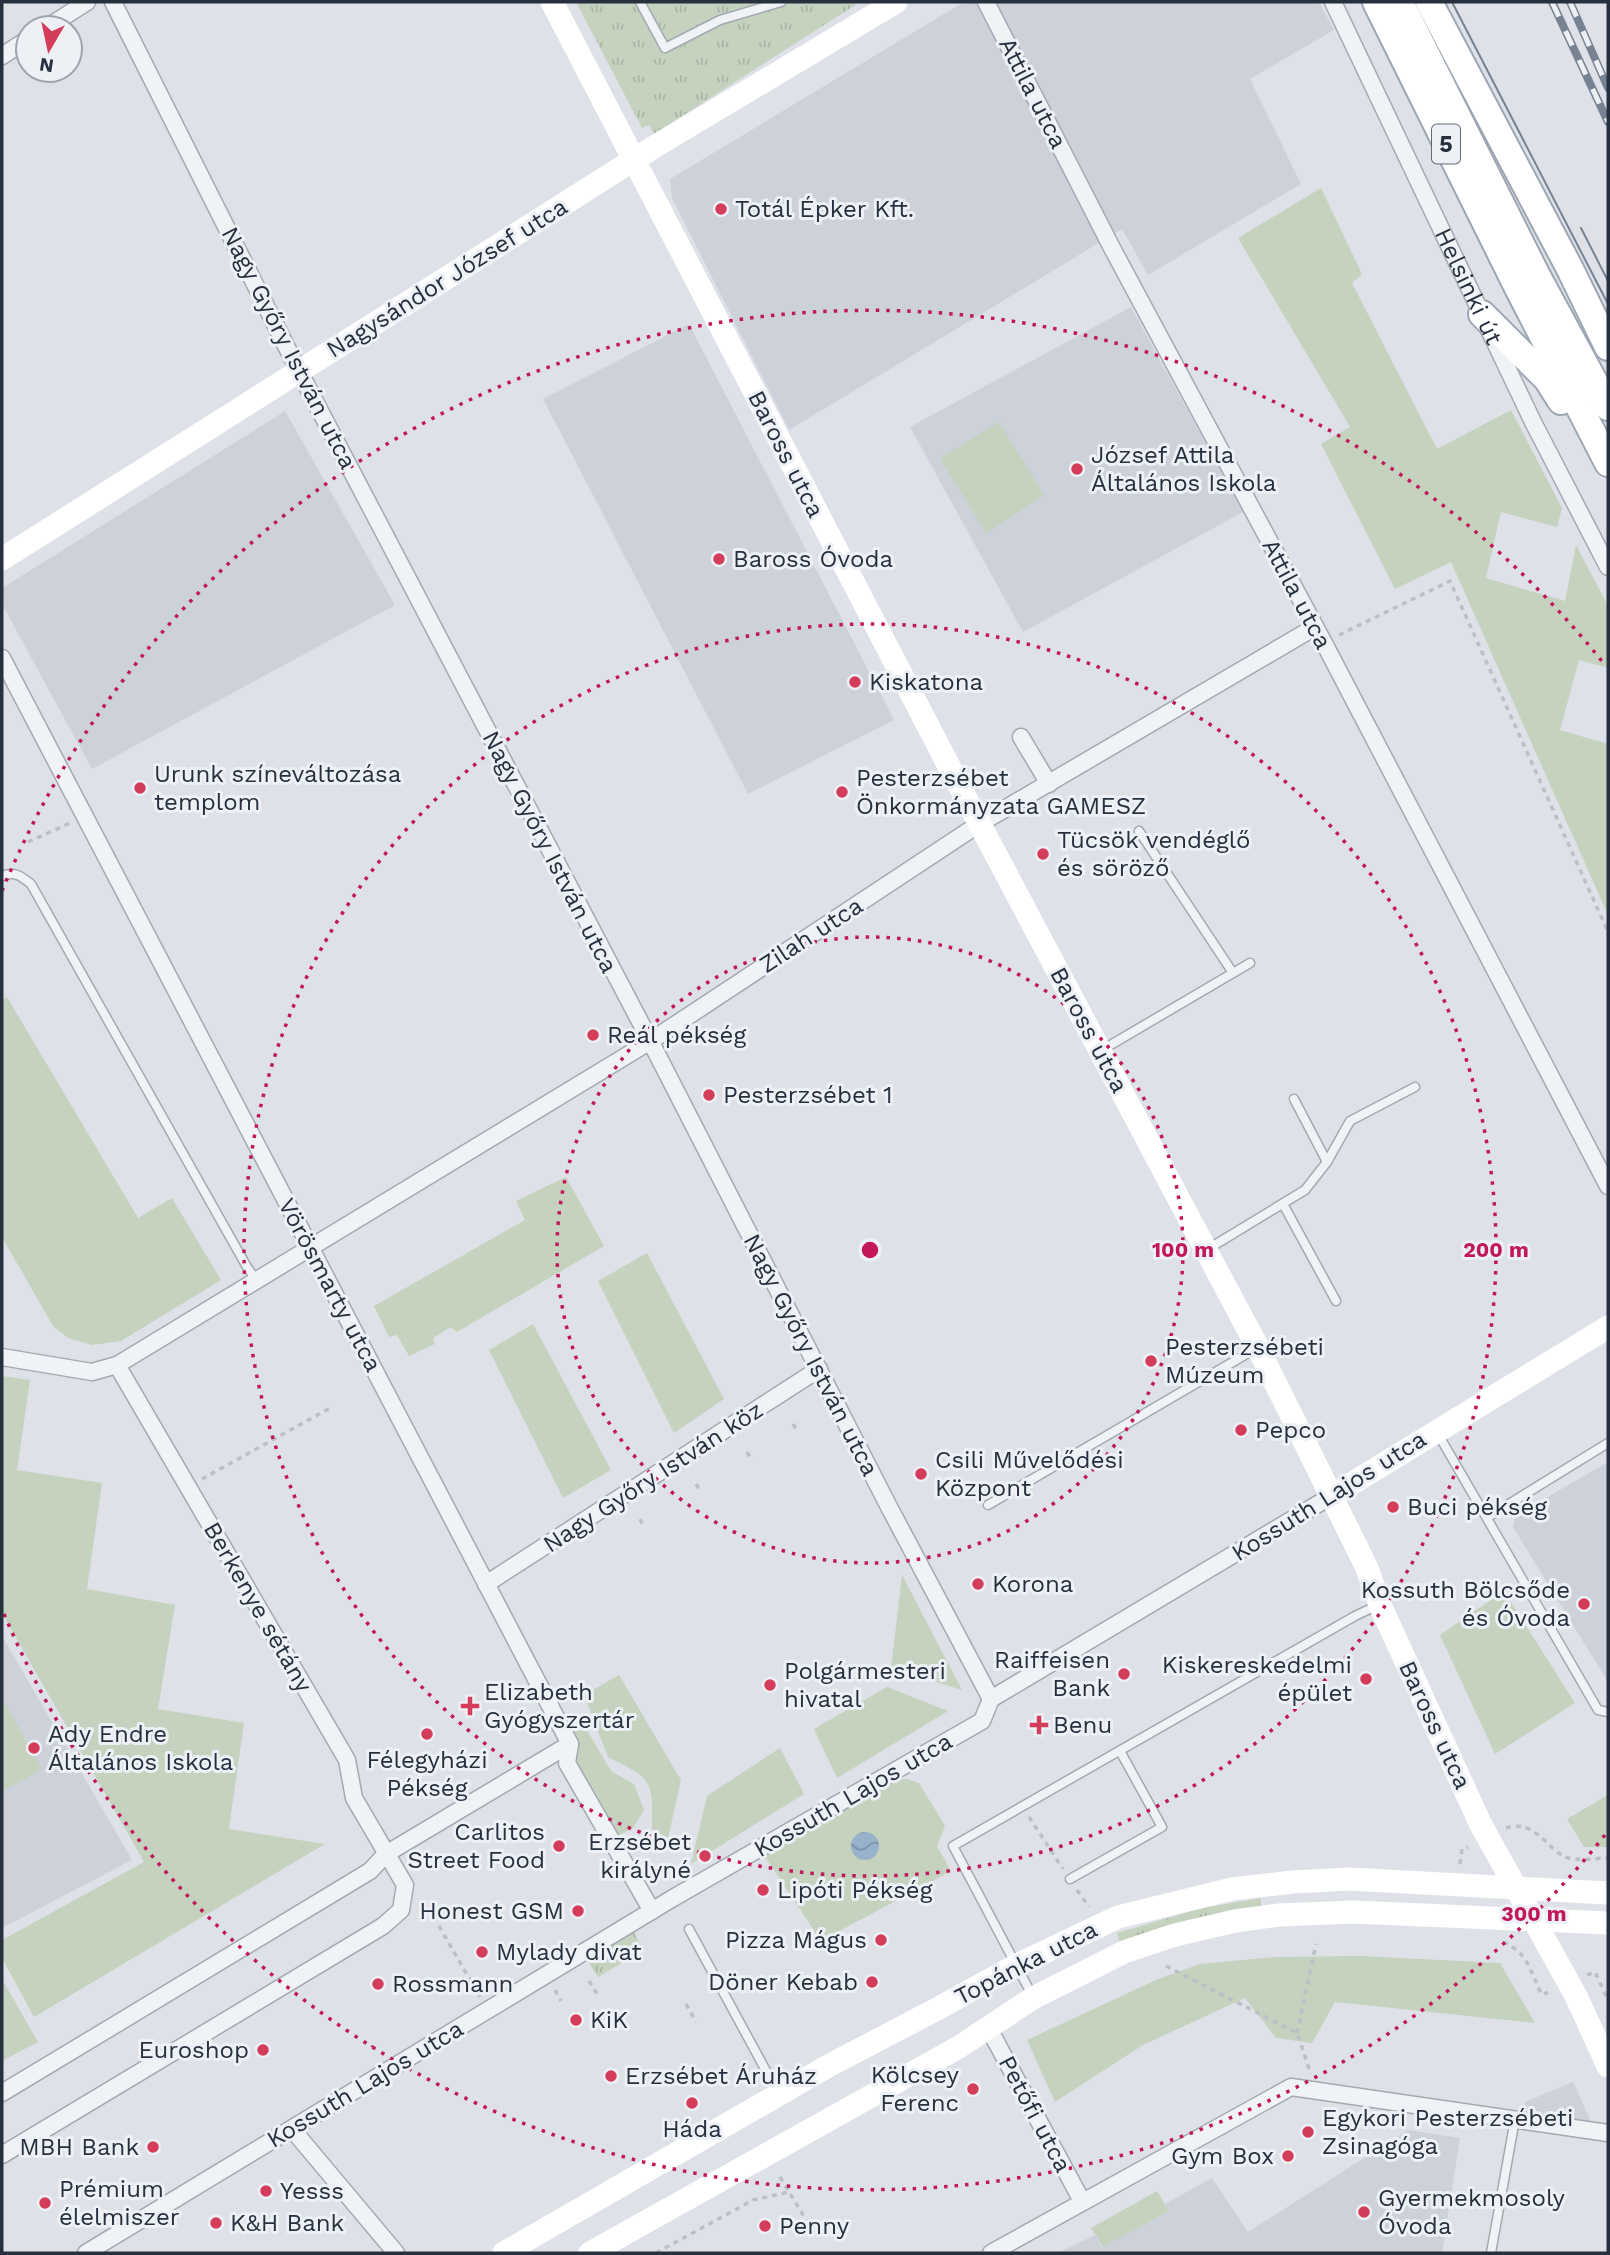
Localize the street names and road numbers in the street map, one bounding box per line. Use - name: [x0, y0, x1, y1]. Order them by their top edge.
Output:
- street label: Attila utca: [993, 33, 1073, 153]
- road number: 5: [1432, 125, 1460, 164]
- street label: Nagysándor József utca: [321, 192, 573, 364]
- street label: Nagy Győry István utca: [216, 222, 362, 474]
- street label: Helsinki út: [1429, 224, 1508, 349]
- street label: Baross utca: [742, 386, 830, 522]
- street label: Attila utca: [1256, 534, 1338, 654]
- street label: Nagy Győry István utca: [477, 726, 623, 978]
- street label: Zilah utca: [754, 891, 868, 979]
- street label: Baross utca: [1044, 962, 1134, 1098]
- street label: Vörösmarty utca: [272, 1193, 388, 1377]
- street label: Nagy Győry István utca: [738, 1229, 884, 1481]
- street label: Nagy Győry István köz: [538, 1396, 768, 1558]
- street label: Kossuth Lajos utca: [1227, 1425, 1431, 1567]
- street label: Berkenye sétány: [198, 1517, 318, 1698]
- street label: Baross utca: [1393, 1656, 1477, 1794]
- street label: Kossuth Lajos utca: [749, 1727, 957, 1863]
- street label: Topánka utca: [950, 1915, 1102, 2011]
- street label: Kossuth Lajos utca: [262, 2014, 468, 2154]
- street label: Petőfi utca: [993, 2051, 1077, 2177]

